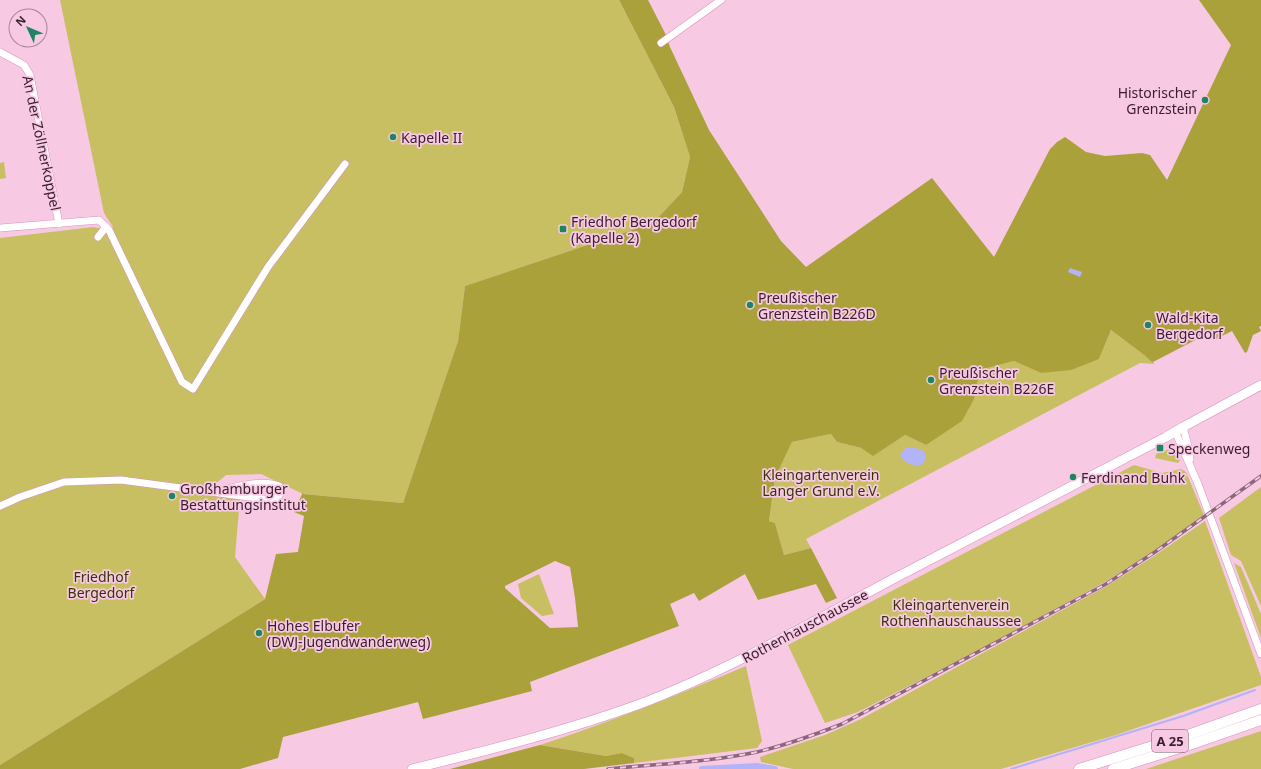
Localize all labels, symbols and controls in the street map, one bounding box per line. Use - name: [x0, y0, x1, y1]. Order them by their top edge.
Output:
- north arrow: [8, 8, 48, 48]
- text: N: [12, 12, 29, 29]
- street label: An der Zöllnerkoppel: [18, 74, 66, 212]
- place label: Historischer Grenzstein: [1118, 83, 1197, 118]
- marker: Historischer Grenzstein: [1200, 95, 1210, 105]
- place label: Kapelle II: [401, 128, 463, 147]
- marker: Kapelle II: [388, 132, 398, 142]
- place label: Friedhof Bergedorf (Kapelle 2): [571, 212, 698, 247]
- marker: Friedhof Bergedorf (Kapelle 2): [558, 224, 568, 234]
- place label: Preußischer Grenzstein B226D: [758, 288, 876, 323]
- marker: Preußischer Grenzstein B226D: [745, 300, 755, 310]
- place label: Wald-Kita Bergedorf: [1156, 308, 1224, 343]
- marker: Wald-Kita Bergedorf: [1143, 320, 1153, 330]
- place label: Preußischer Grenzstein B226E: [939, 363, 1054, 398]
- marker: Preußischer Grenzstein B226E: [926, 375, 936, 385]
- place label: Speckenweg: [1168, 439, 1250, 458]
- marker: Speckenweg: [1155, 443, 1165, 453]
- park label: Kleingartenverein Langer Grund e.V.: [762, 465, 880, 500]
- place label: Ferdinand Buhk: [1081, 468, 1186, 487]
- marker: Ferdinand Buhk: [1068, 472, 1078, 482]
- place label: Großhamburger Bestattungsinstitut: [180, 479, 306, 514]
- marker: Großhamburger Bestattungsinstitut: [167, 491, 177, 501]
- park label: Friedhof Bergedorf: [68, 567, 136, 602]
- street label: Rothenhauschaussee: [739, 585, 872, 667]
- park label: Kleingartenverein Rothenhauschaussee: [881, 595, 1021, 630]
- place label: Hohes Elbufer (DWJ-Jugendwanderweg): [267, 616, 430, 651]
- marker: Hohes Elbufer (DWJ-Jugendwanderweg): [254, 628, 264, 638]
- road number: A 25: [1152, 730, 1188, 752]

